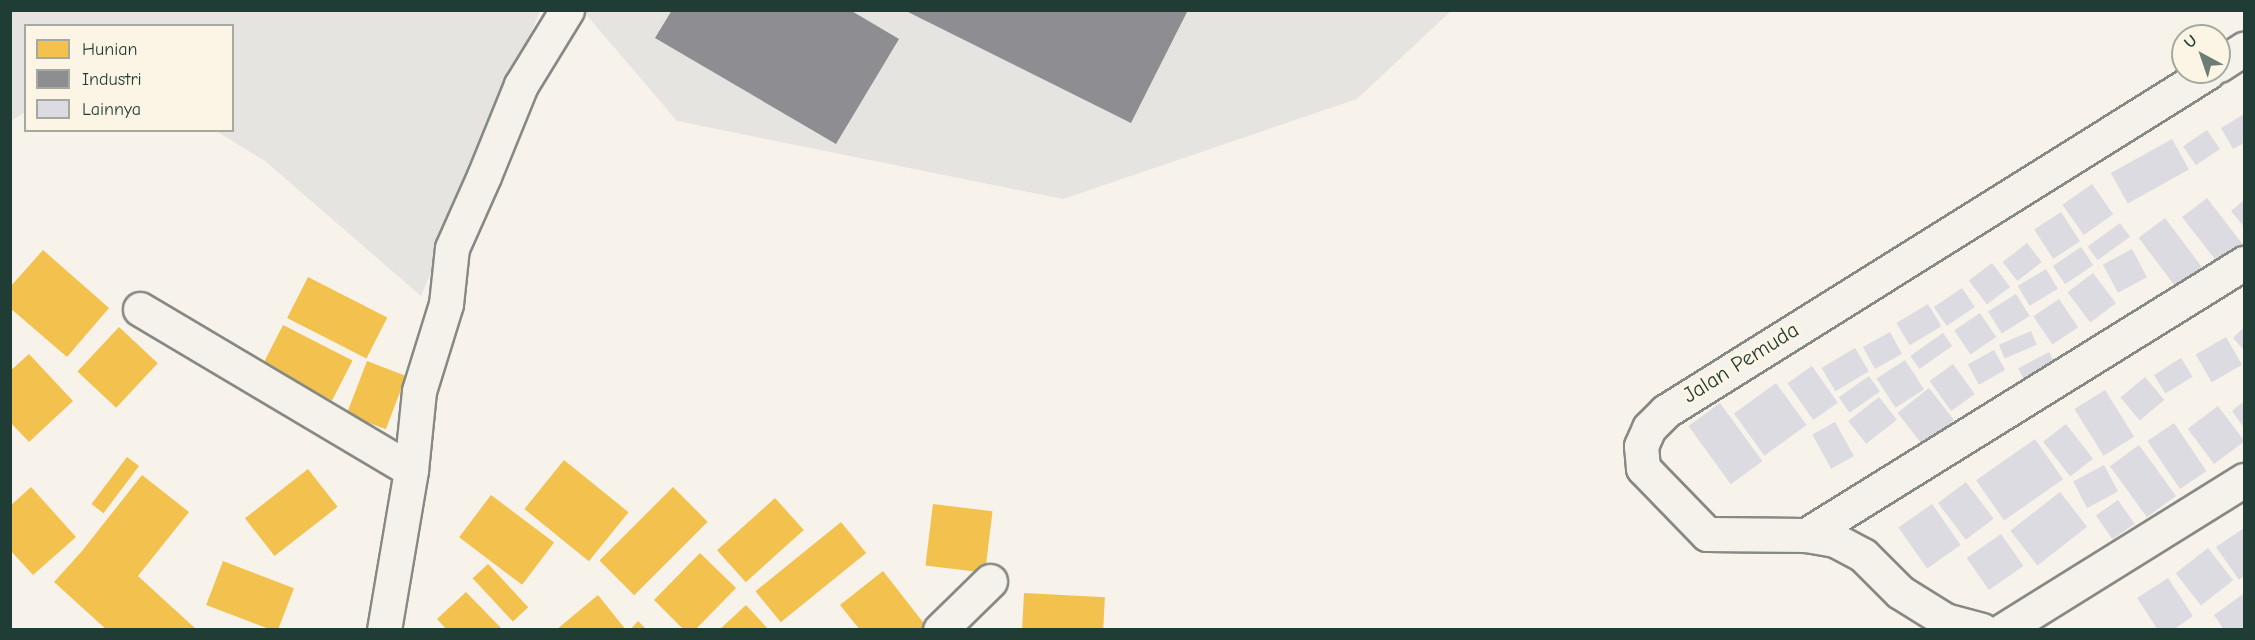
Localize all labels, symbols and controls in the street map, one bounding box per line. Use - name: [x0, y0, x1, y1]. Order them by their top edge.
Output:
- legend: [24, 24, 234, 132]
- north arrow: [2171, 24, 2231, 84]
- text: U: [2181, 31, 2201, 52]
- text: Hunian: [82, 39, 138, 60]
- text: Industri: [82, 69, 142, 90]
- text: Lainnya: [82, 99, 141, 120]
- street label: Jalan Pemuda: [1678, 317, 1804, 409]

